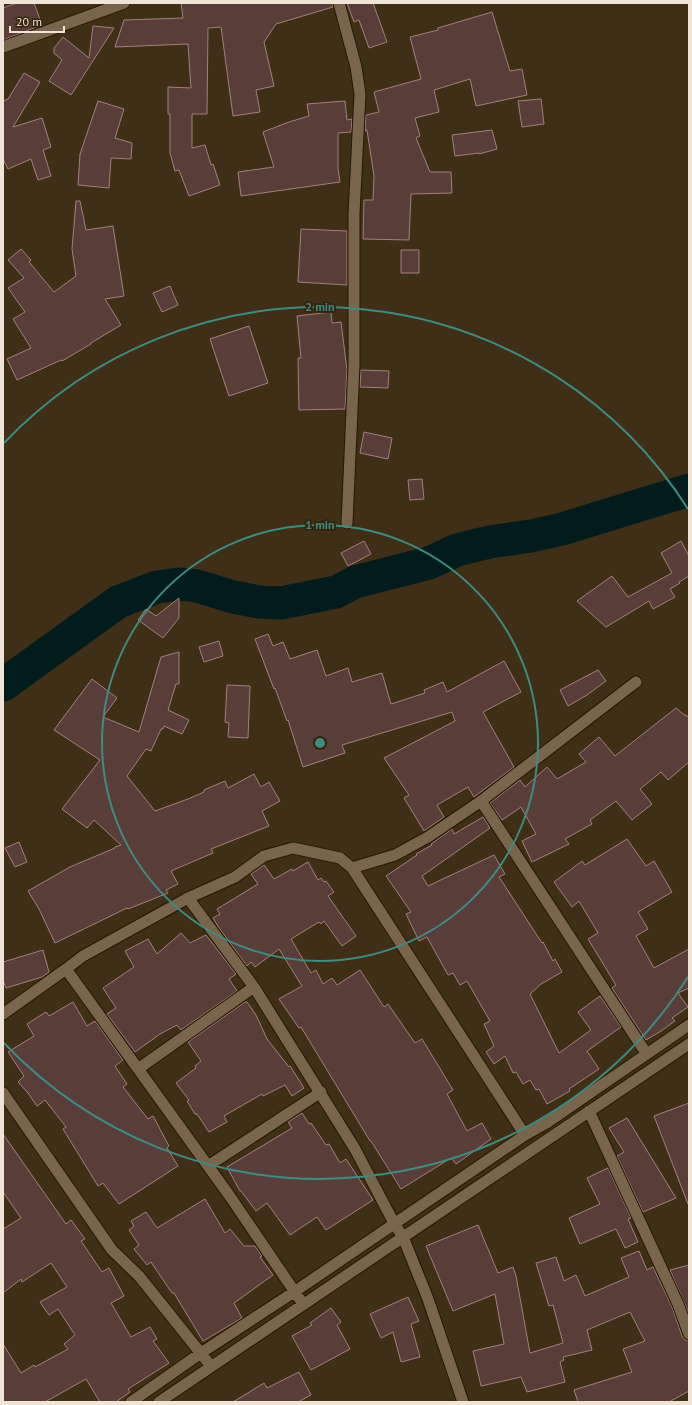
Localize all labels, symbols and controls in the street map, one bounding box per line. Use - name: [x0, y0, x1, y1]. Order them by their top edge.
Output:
- scale bar: [10, 8, 64, 34]
- text: 20 m: [16, 14, 42, 29]
- text: 2 min: [305, 299, 335, 314]
- text: 1 min: [305, 517, 335, 532]
- centre of rings: [313, 736, 327, 750]

